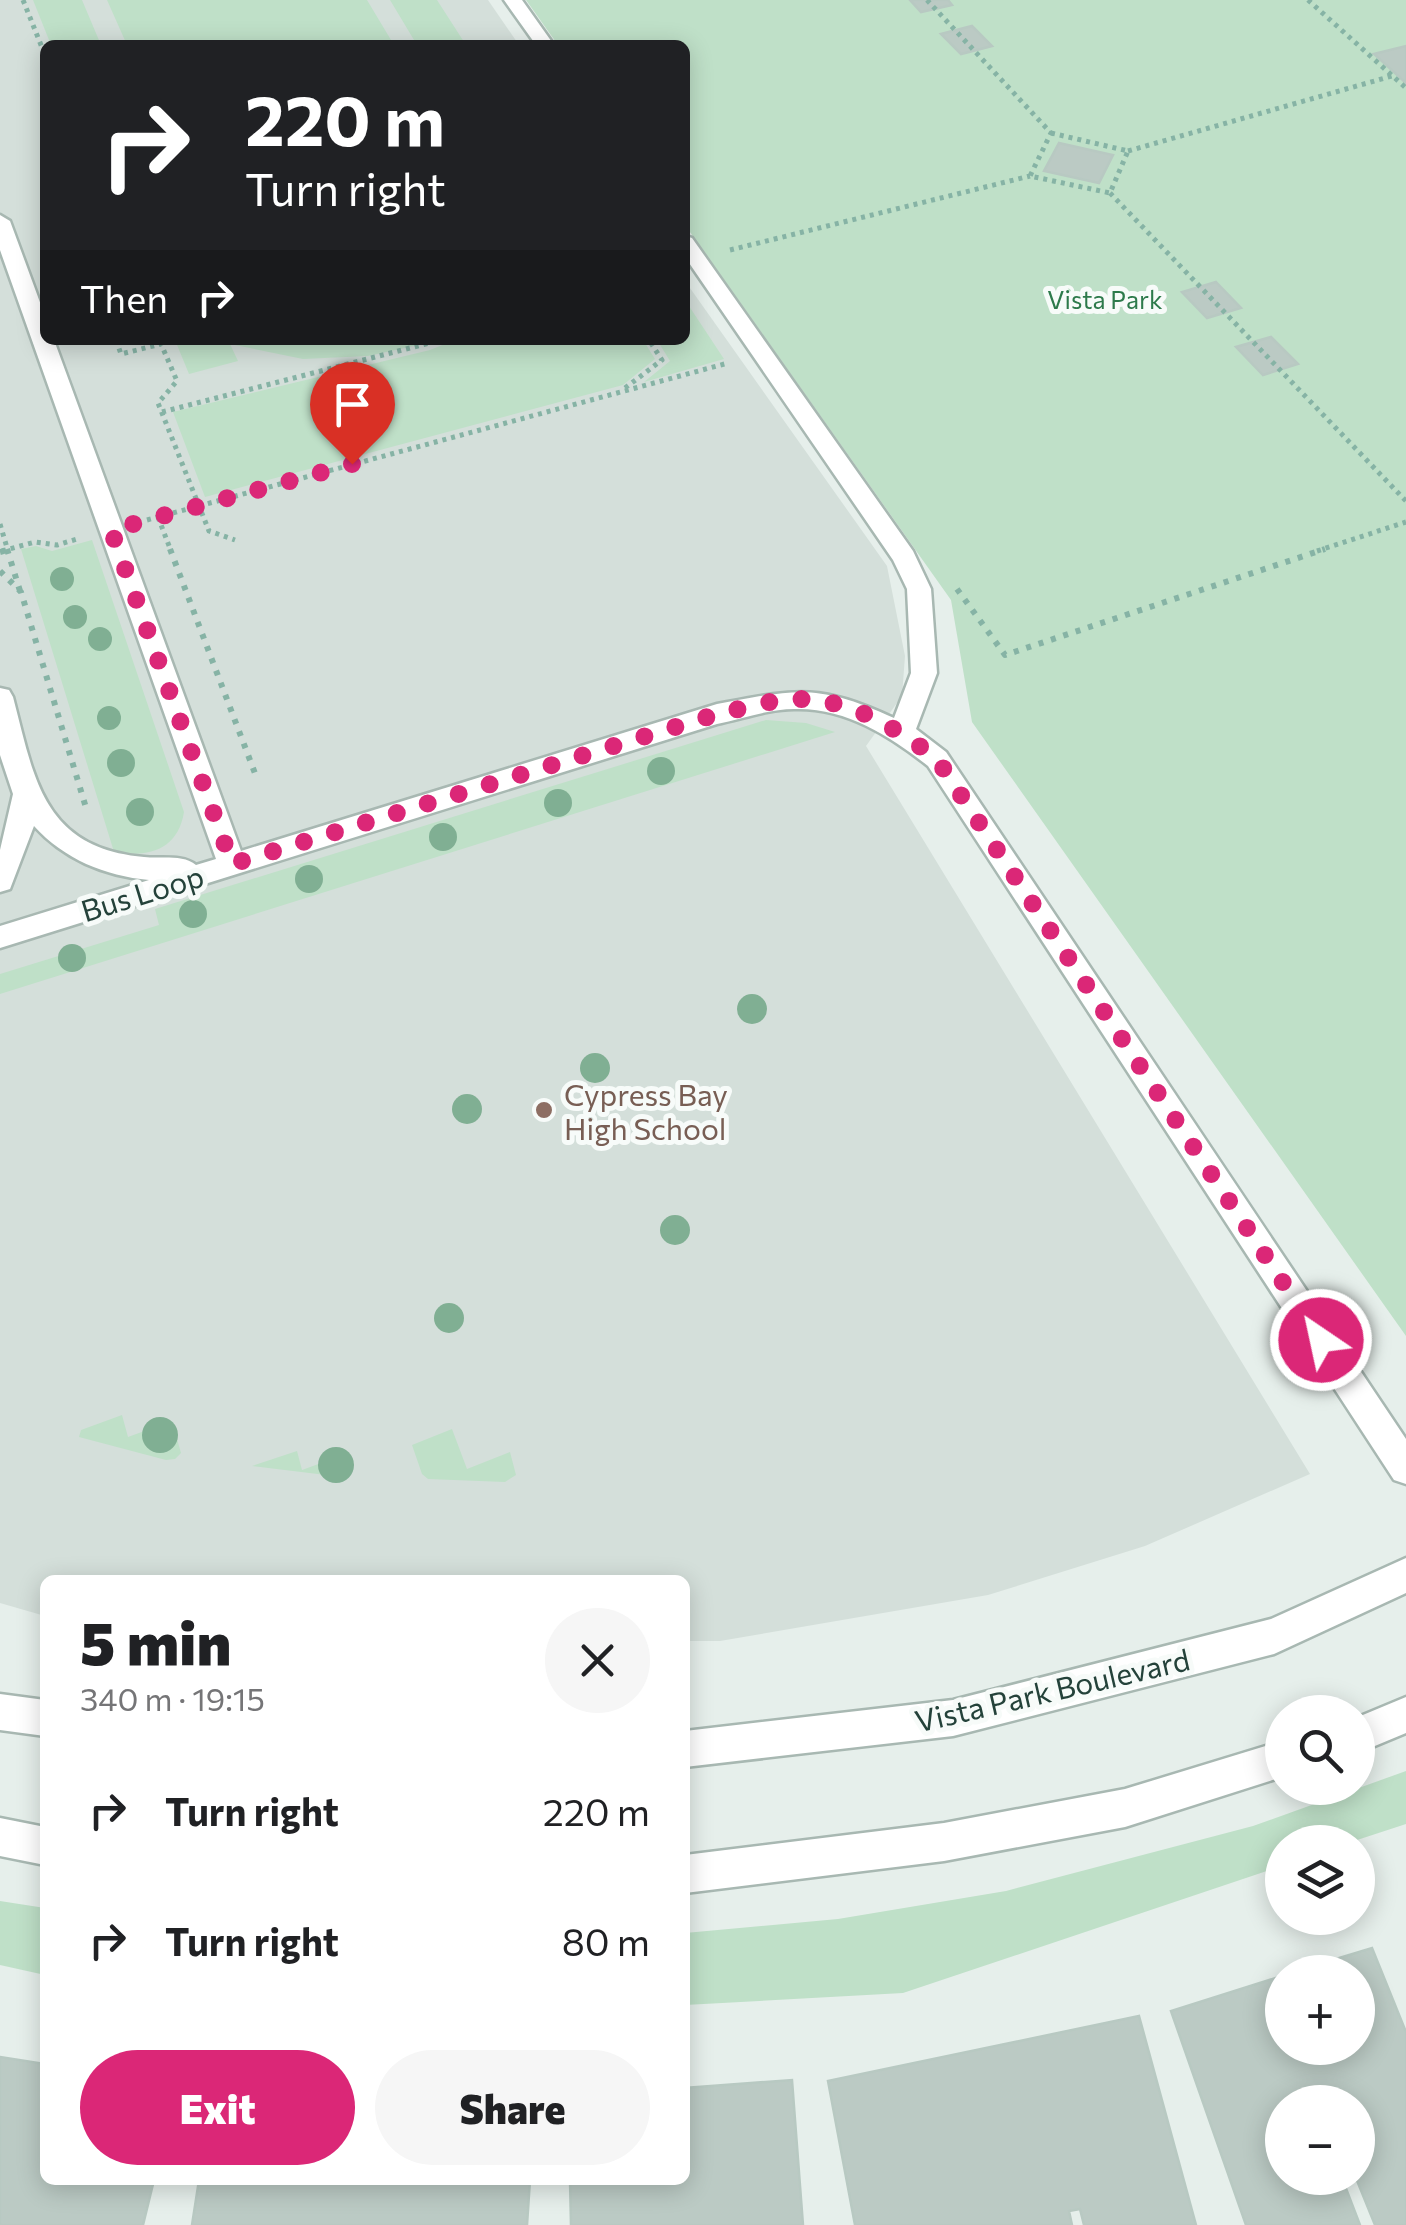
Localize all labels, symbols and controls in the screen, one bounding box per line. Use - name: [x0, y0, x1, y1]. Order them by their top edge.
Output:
- text: 220 m: [245, 75, 445, 160]
- icon: right: [80, 80, 210, 210]
- text: Turn right: [245, 160, 446, 215]
- icon: right: [188, 270, 243, 325]
- text: Then: [80, 274, 168, 321]
- park label: Vista Park: [1047, 284, 1163, 314]
- pin: [310, 362, 395, 465]
- icon: arrive: [325, 377, 380, 432]
- street label: Bus Loop: [76, 856, 208, 928]
- place label: Cypress Bay High School: [564, 1075, 728, 1146]
- marker: Cypress Bay High School: [533, 1099, 555, 1121]
- position arrow: [1269, 1288, 1373, 1392]
- text: 5 min: [80, 1604, 231, 1677]
- button: close: [545, 1608, 650, 1713]
- street label: Vista Park Boulevard: [911, 1639, 1193, 1739]
- text: 340 m · 19:15: [80, 1678, 265, 1718]
- map controls: [1265, 1695, 1375, 2195]
- button: search: [1265, 1695, 1375, 1805]
- icon: right: [80, 1783, 135, 1838]
- text: Turn right: [165, 1787, 339, 1834]
- text: 220 m: [543, 1787, 650, 1834]
- button: layers: [1265, 1825, 1375, 1935]
- icon: right: [80, 1913, 135, 1968]
- text: Turn right: [165, 1917, 339, 1964]
- text: 80 m: [562, 1917, 650, 1964]
- button: +: [1265, 1955, 1375, 2065]
- button: Exit: [80, 2050, 355, 2165]
- button: Share: [375, 2050, 650, 2165]
- button: −: [1265, 2085, 1375, 2195]

